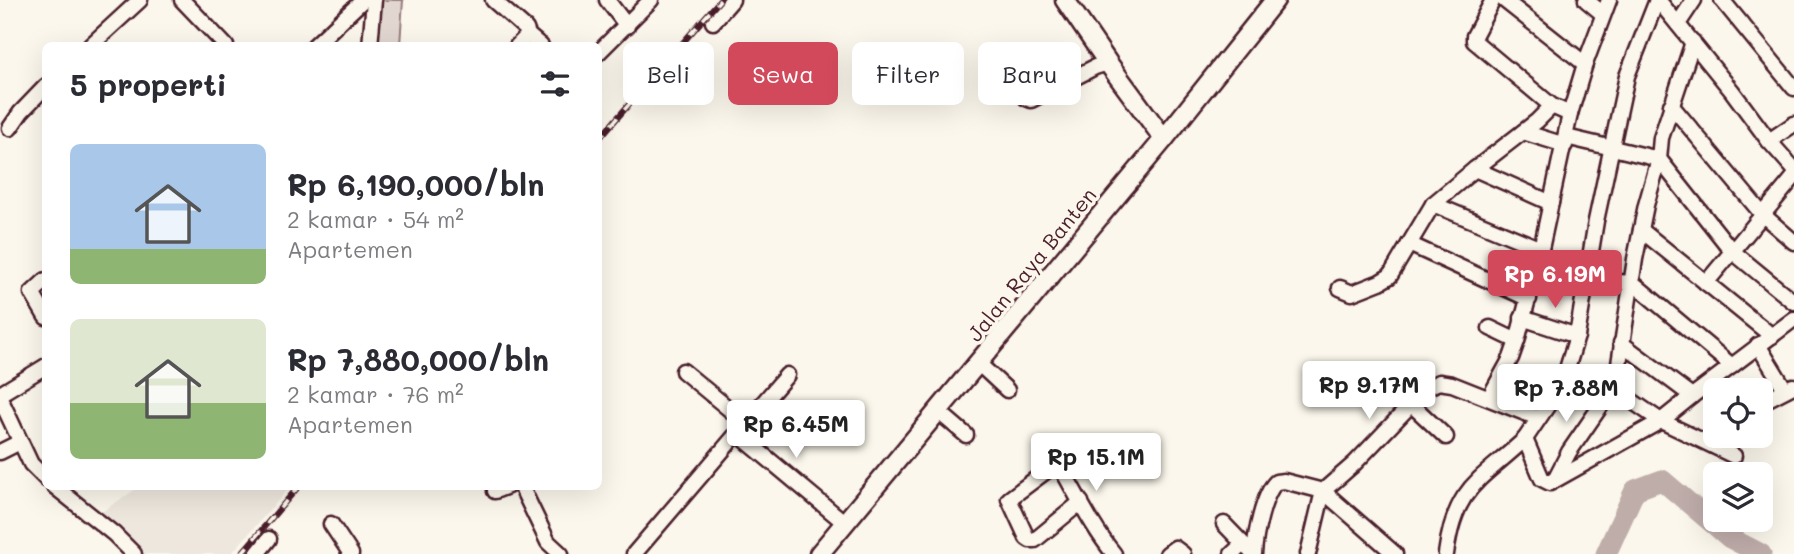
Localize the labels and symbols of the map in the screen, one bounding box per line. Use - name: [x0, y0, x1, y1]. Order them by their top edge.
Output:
- street label: Jalan Raya Banten: [961, 182, 1101, 346]
- pin: Rp 6.19M: [1483, 250, 1627, 310]
- pin: Rp 9.17M: [1297, 362, 1441, 421]
- pin: Rp 7.88M: [1494, 364, 1638, 424]
- pin: Rp 6.45M: [724, 400, 868, 460]
- pin: Rp 15.1M: [1024, 434, 1168, 493]

